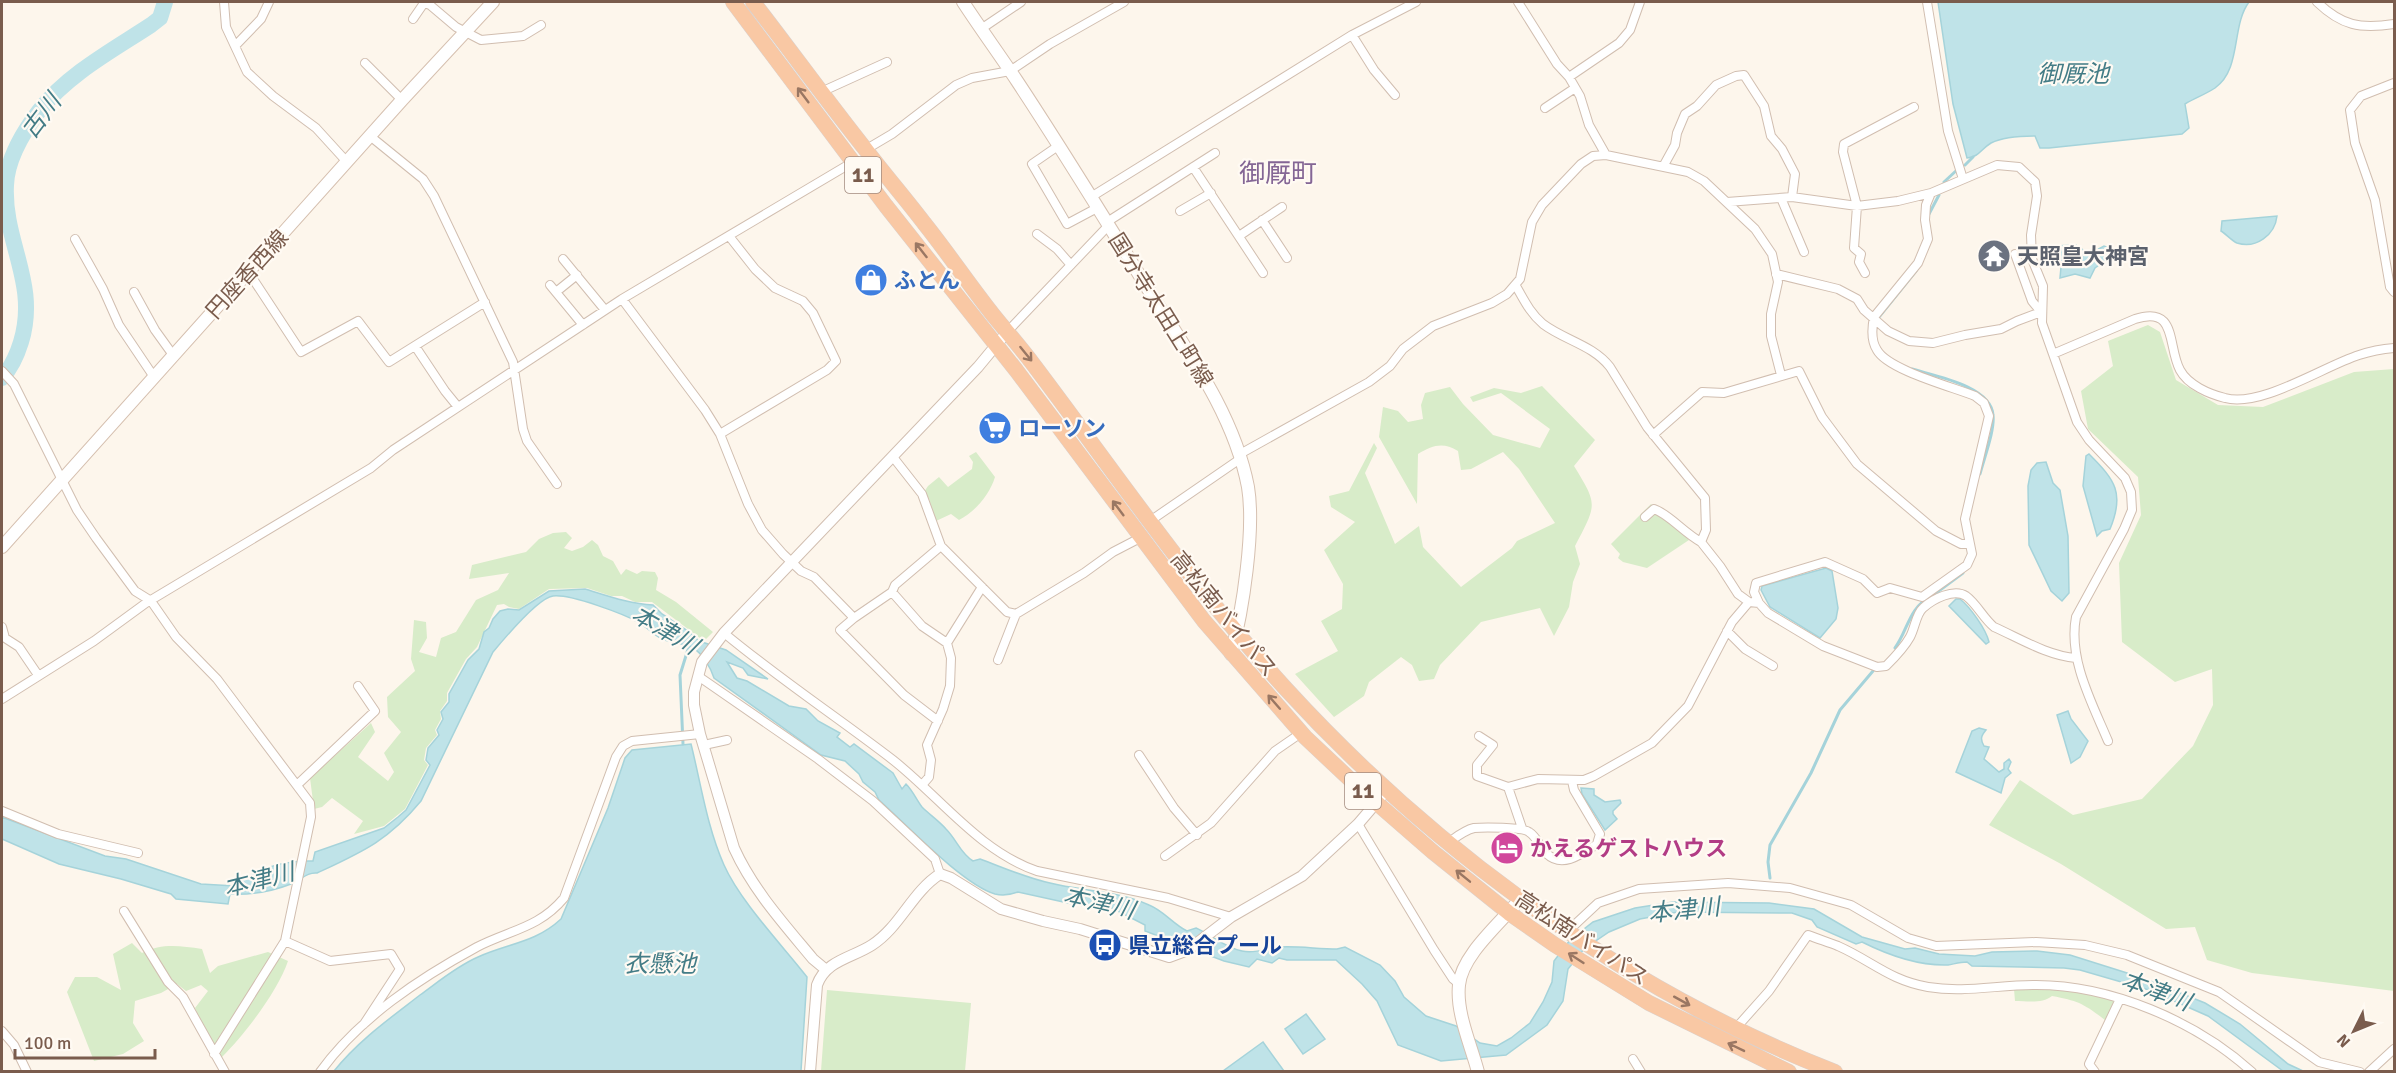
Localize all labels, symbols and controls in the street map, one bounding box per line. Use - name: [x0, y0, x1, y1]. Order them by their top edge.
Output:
- water label: 御厩池: [2037, 59, 2111, 89]
- water label: 古川: [15, 85, 69, 144]
- one-way arrow: [797, 88, 809, 104]
- road number: 11: [845, 157, 881, 193]
- district label: 御厩町: [1239, 158, 1317, 190]
- street label: 円座香西線: [200, 224, 294, 324]
- street label: 国分寺太田上町線: [1103, 228, 1219, 392]
- temple icon: 天照皇大神宮: [1976, 238, 2012, 274]
- one-way arrow: [915, 243, 928, 259]
- place label: 天照皇大神宮: [2017, 243, 2149, 270]
- shop icon: ふとん: [853, 262, 889, 298]
- place label: ふとん: [894, 267, 960, 294]
- one-way arrow: [1019, 346, 1032, 362]
- supermarket icon: ローソン: [977, 410, 1013, 446]
- place label: ローソン: [1018, 415, 1106, 442]
- one-way arrow: [1112, 500, 1125, 516]
- street label: 高松南バイパス: [1165, 546, 1283, 682]
- water label: 本津川: [626, 599, 706, 662]
- one-way arrow: [1267, 695, 1281, 710]
- road number: 11: [1345, 773, 1381, 809]
- hotel icon: かえるゲストハウス: [1489, 830, 1525, 866]
- place label: かえるゲストハウス: [1530, 835, 1727, 862]
- water label: 本津川: [220, 856, 300, 903]
- one-way arrow: [1456, 870, 1472, 883]
- water label: 本津川: [1061, 880, 1140, 926]
- street label: 高松南バイパス: [1510, 885, 1654, 991]
- water label: 本津川: [1647, 891, 1724, 929]
- bus stop icon: 県立総合プール: [1087, 927, 1123, 963]
- place label: 県立総合プール: [1128, 932, 1282, 959]
- water label: 衣懸池: [624, 949, 698, 979]
- one-way arrow: [1567, 952, 1584, 965]
- water label: 本津川: [2117, 965, 2198, 1018]
- one-way arrow: [1673, 996, 1691, 1007]
- north arrow: [2324, 1001, 2384, 1061]
- scale bar: [15, 1022, 154, 1060]
- text: N: [2333, 1030, 2355, 1051]
- text: 100 m: [24, 1032, 71, 1054]
- one-way arrow: [1727, 1041, 1745, 1052]

